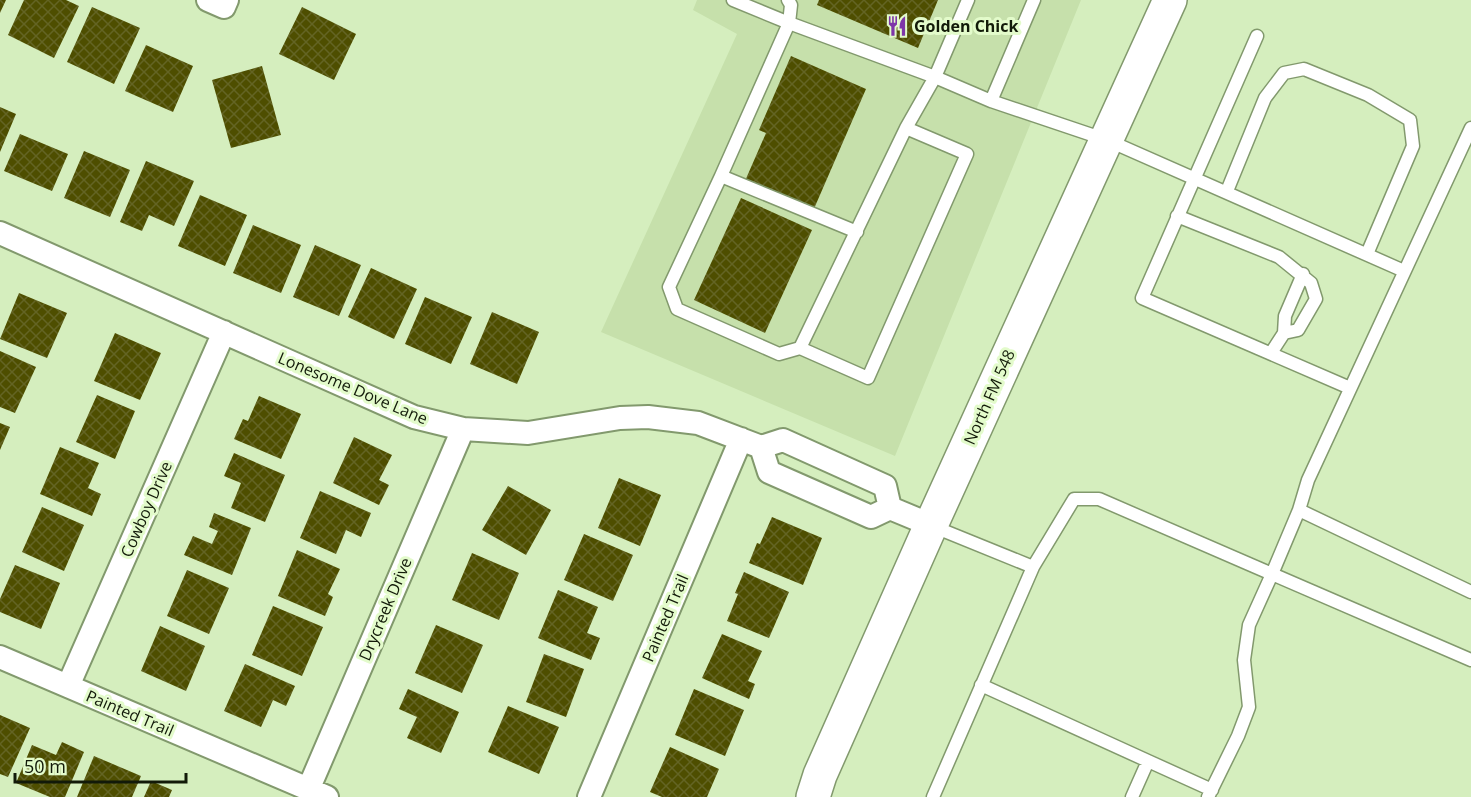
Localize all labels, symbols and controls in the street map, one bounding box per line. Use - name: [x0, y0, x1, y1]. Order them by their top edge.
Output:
- restaurant icon: Golden Chick: [885, 14, 909, 38]
- place label: Golden Chick: [914, 15, 1018, 37]
- street label: North FM 548: [958, 346, 1020, 448]
- street label: Lonesome Dove Lane: [275, 347, 431, 429]
- street label: Cowboy Drive: [115, 458, 177, 560]
- street label: Drycreek Drive: [353, 554, 417, 664]
- street label: Painted Trail: [637, 571, 693, 665]
- street label: Painted Trail: [83, 685, 177, 741]
- scale bar: [15, 746, 186, 784]
- text: 50 m: [24, 754, 66, 778]

